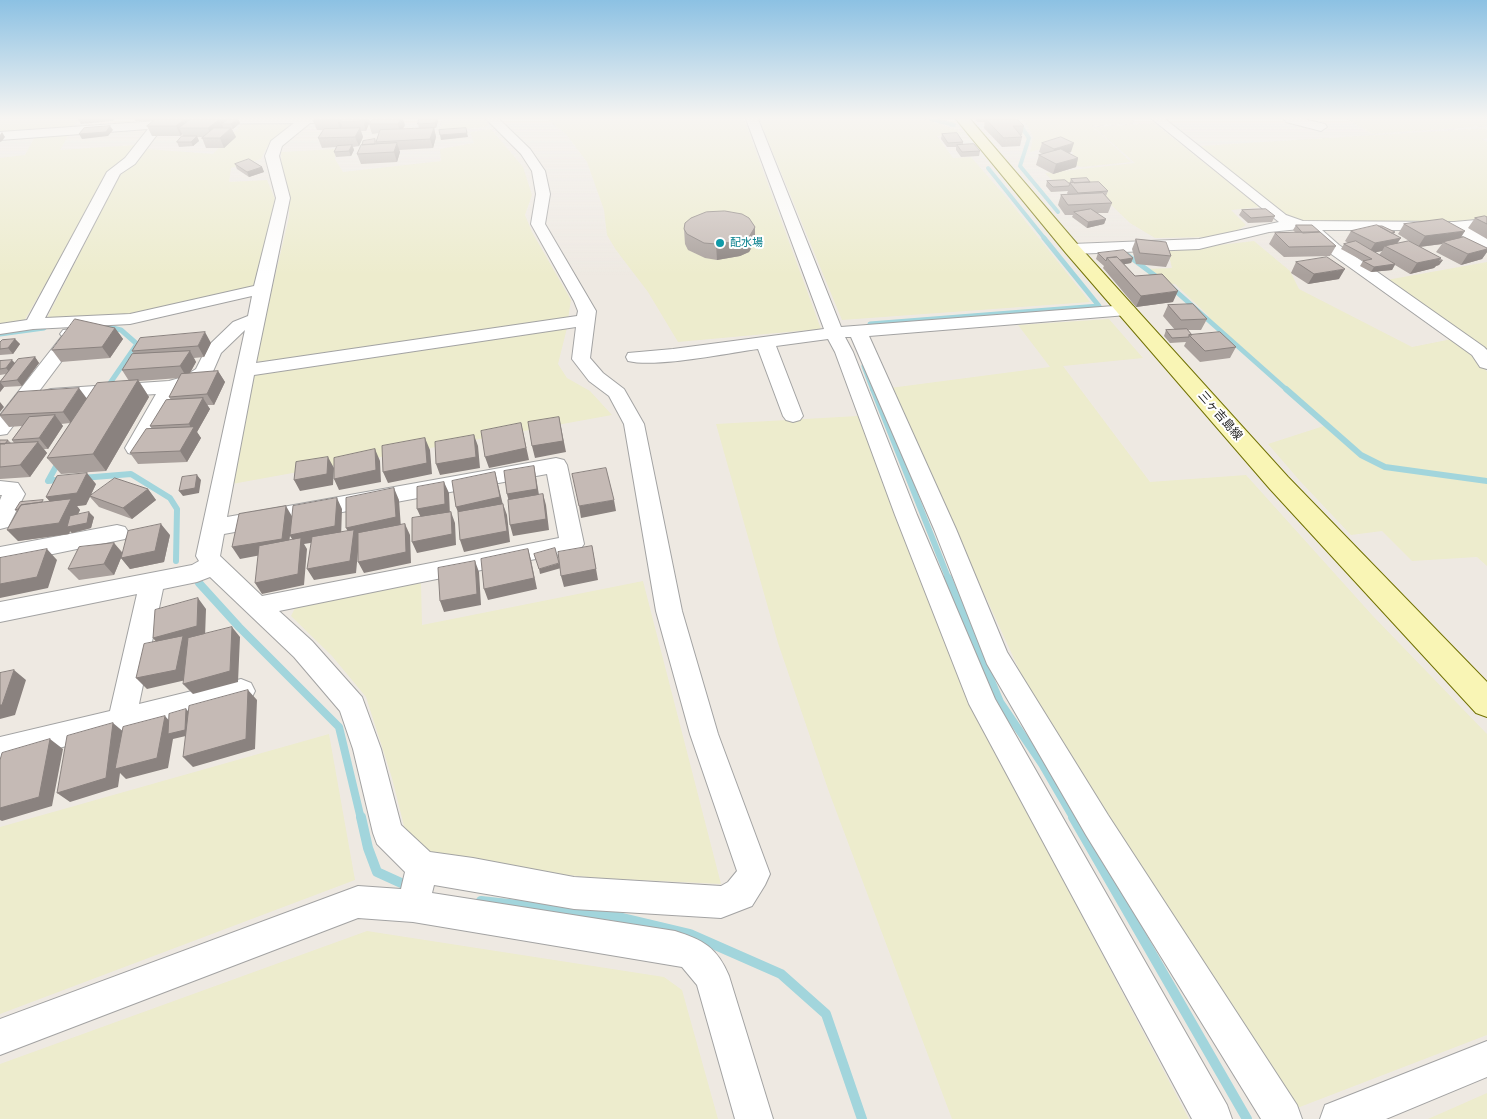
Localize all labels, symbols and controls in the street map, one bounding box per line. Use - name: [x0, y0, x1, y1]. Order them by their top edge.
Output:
- place label: 配水場: [730, 236, 763, 250]
- marker: 配水場: [714, 237, 726, 249]
- street label: 三ヶ吉島線: [1195, 389, 1245, 443]

